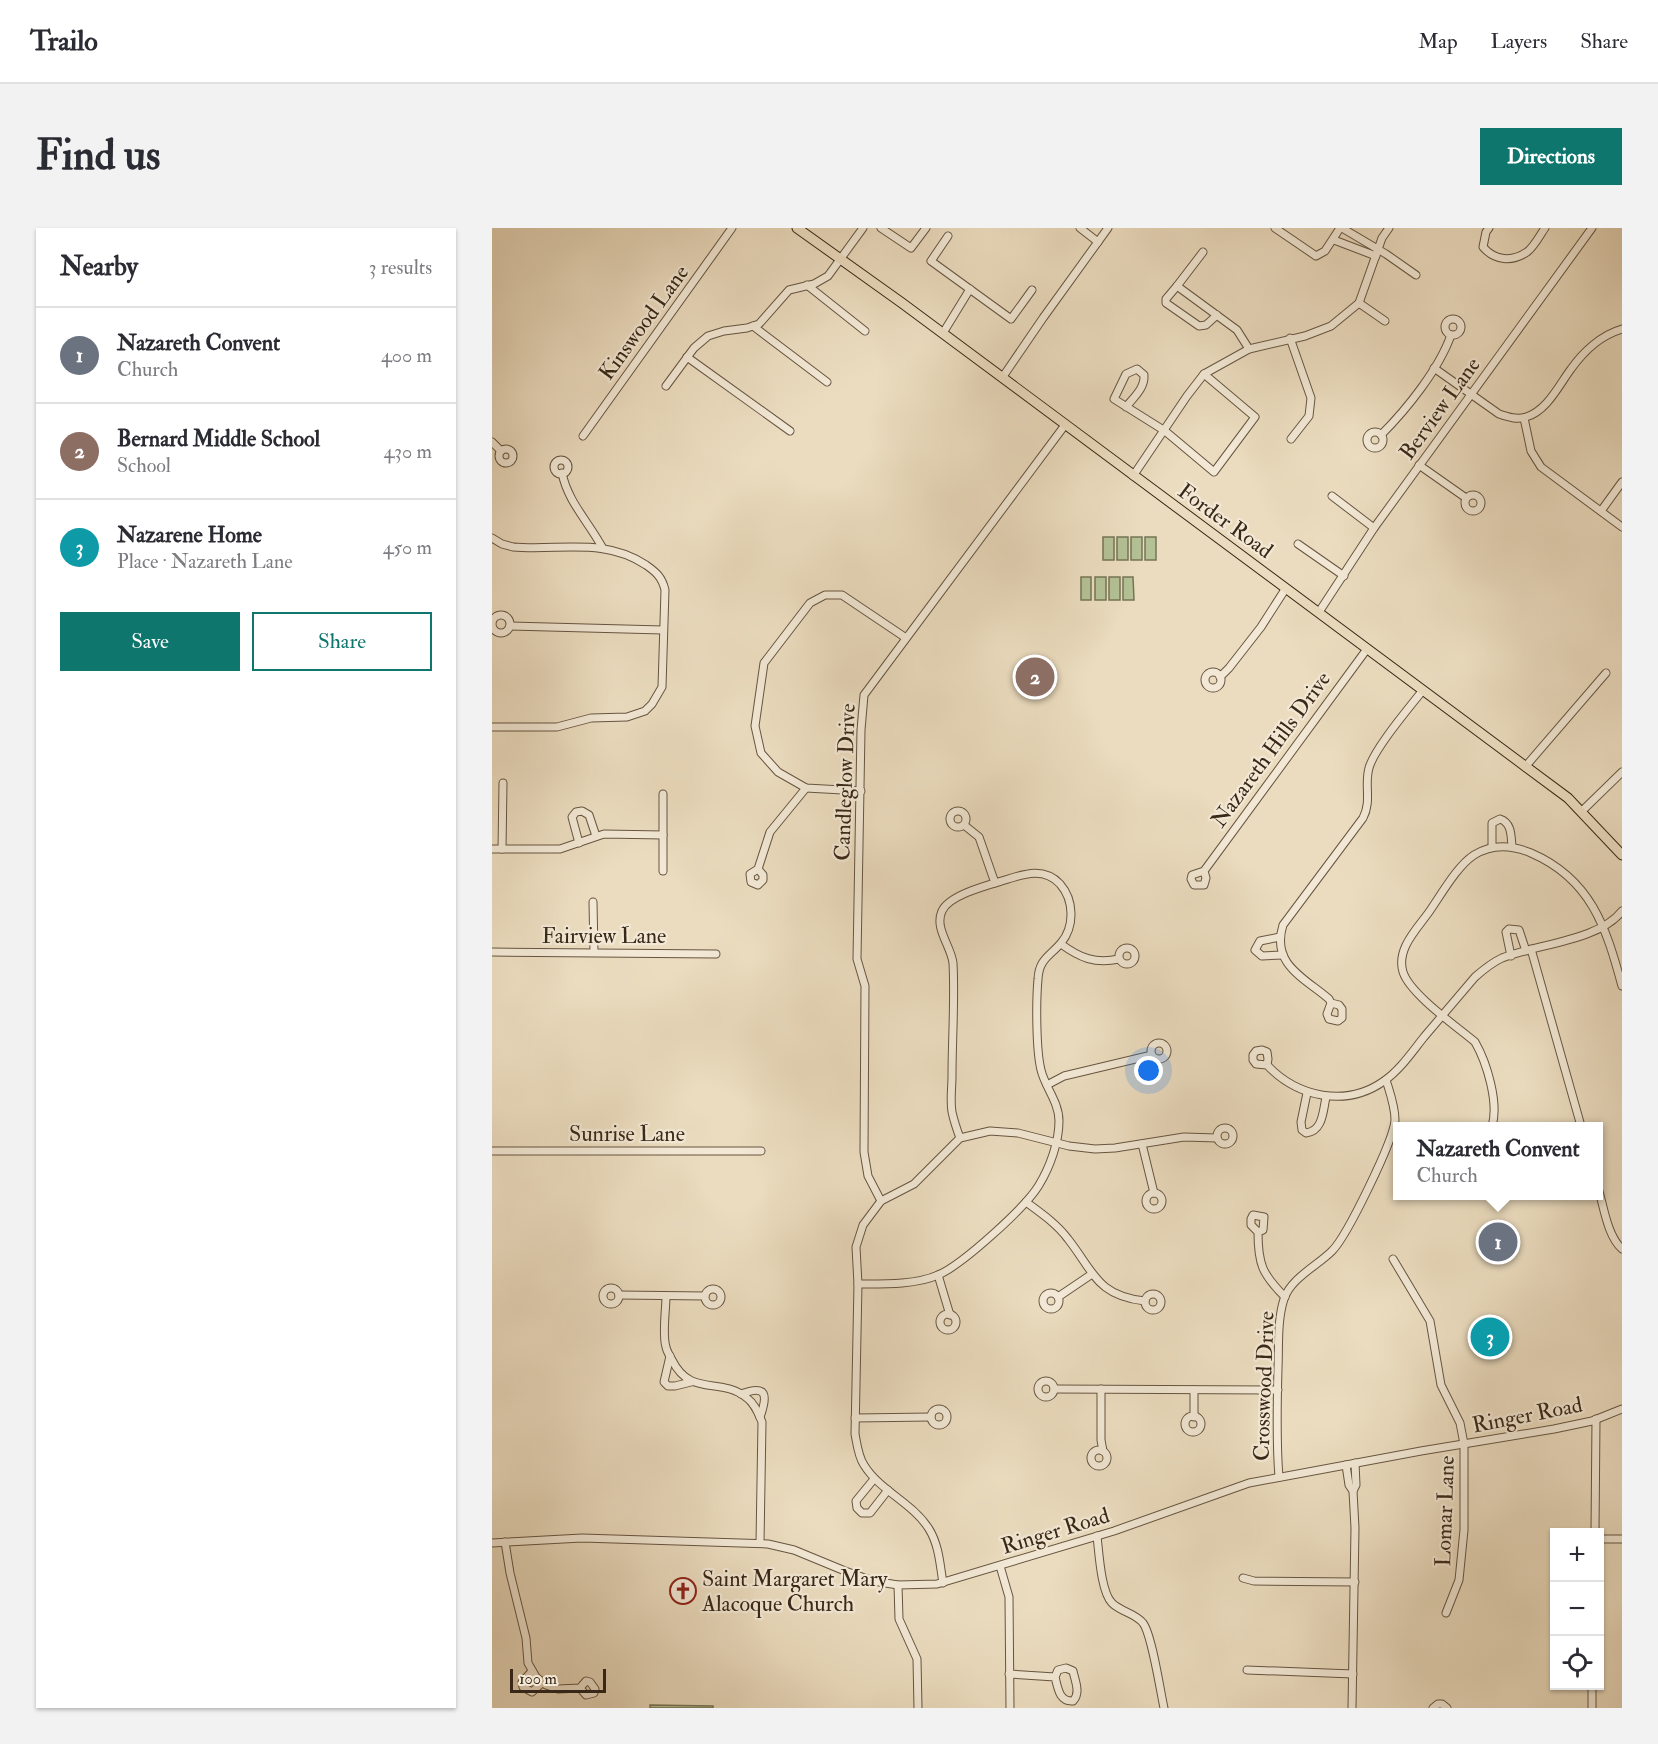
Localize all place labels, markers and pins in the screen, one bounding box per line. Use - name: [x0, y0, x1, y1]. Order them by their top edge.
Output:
- pin: 2: [1016, 654, 1054, 700]
- pin: 1: [1478, 1220, 1518, 1264]
- pin: 3: [1470, 1314, 1510, 1360]
- place label: Saint Margaret Mary Alacoque Church: [701, 1565, 888, 1618]
- church icon: Saint Margaret Mary Alacoque Church: [668, 1576, 698, 1606]

